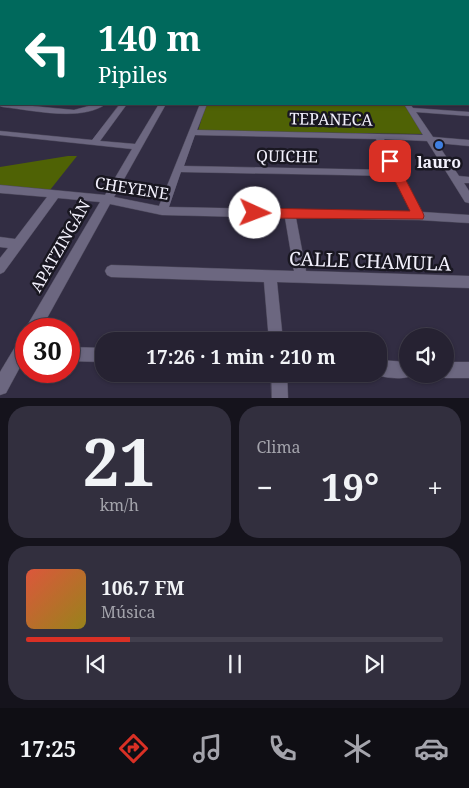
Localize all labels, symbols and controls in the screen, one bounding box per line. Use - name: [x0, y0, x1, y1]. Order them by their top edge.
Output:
- text: 140 m: [98, 14, 201, 61]
- icon: left: [15, 20, 80, 85]
- text: Pipiles: [98, 59, 167, 89]
- street label: TEPANECA: [289, 107, 374, 131]
- marker: lauro: [433, 139, 445, 151]
- pin: [369, 140, 411, 182]
- street label: QUICHE: [256, 144, 318, 168]
- icon: arrive: [376, 147, 404, 175]
- place label: lauro: [417, 151, 461, 173]
- street label: CHEYENE: [94, 171, 170, 205]
- position arrow: [228, 186, 280, 238]
- street label: APATZINGÁN: [25, 196, 95, 296]
- street label: CALLE CHAMULA: [288, 245, 452, 277]
- speed limit sign: 30: [15, 318, 80, 383]
- map controls: [399, 328, 454, 383]
- button: sound: [399, 328, 454, 383]
- text: 17:26 · 1 min · 210 m: [146, 344, 336, 370]
- text: 21: [83, 417, 156, 505]
- text: Clima: [257, 436, 301, 458]
- text: 19°: [321, 460, 379, 512]
- text: −: [257, 468, 273, 506]
- text: +: [427, 468, 443, 506]
- text: km/h: [100, 494, 139, 516]
- text: 106.7 FM: [101, 575, 184, 601]
- text: Música: [101, 601, 155, 623]
- icon: previous: [82, 650, 110, 678]
- icon: pause: [221, 650, 249, 678]
- icon: next: [360, 650, 388, 678]
- icon: directions: [116, 731, 151, 766]
- icon: music: [190, 731, 225, 766]
- icon: phone: [265, 731, 300, 766]
- icon: climate: [340, 731, 375, 766]
- icon: car: [414, 731, 449, 766]
- text: 17:25: [20, 733, 76, 763]

